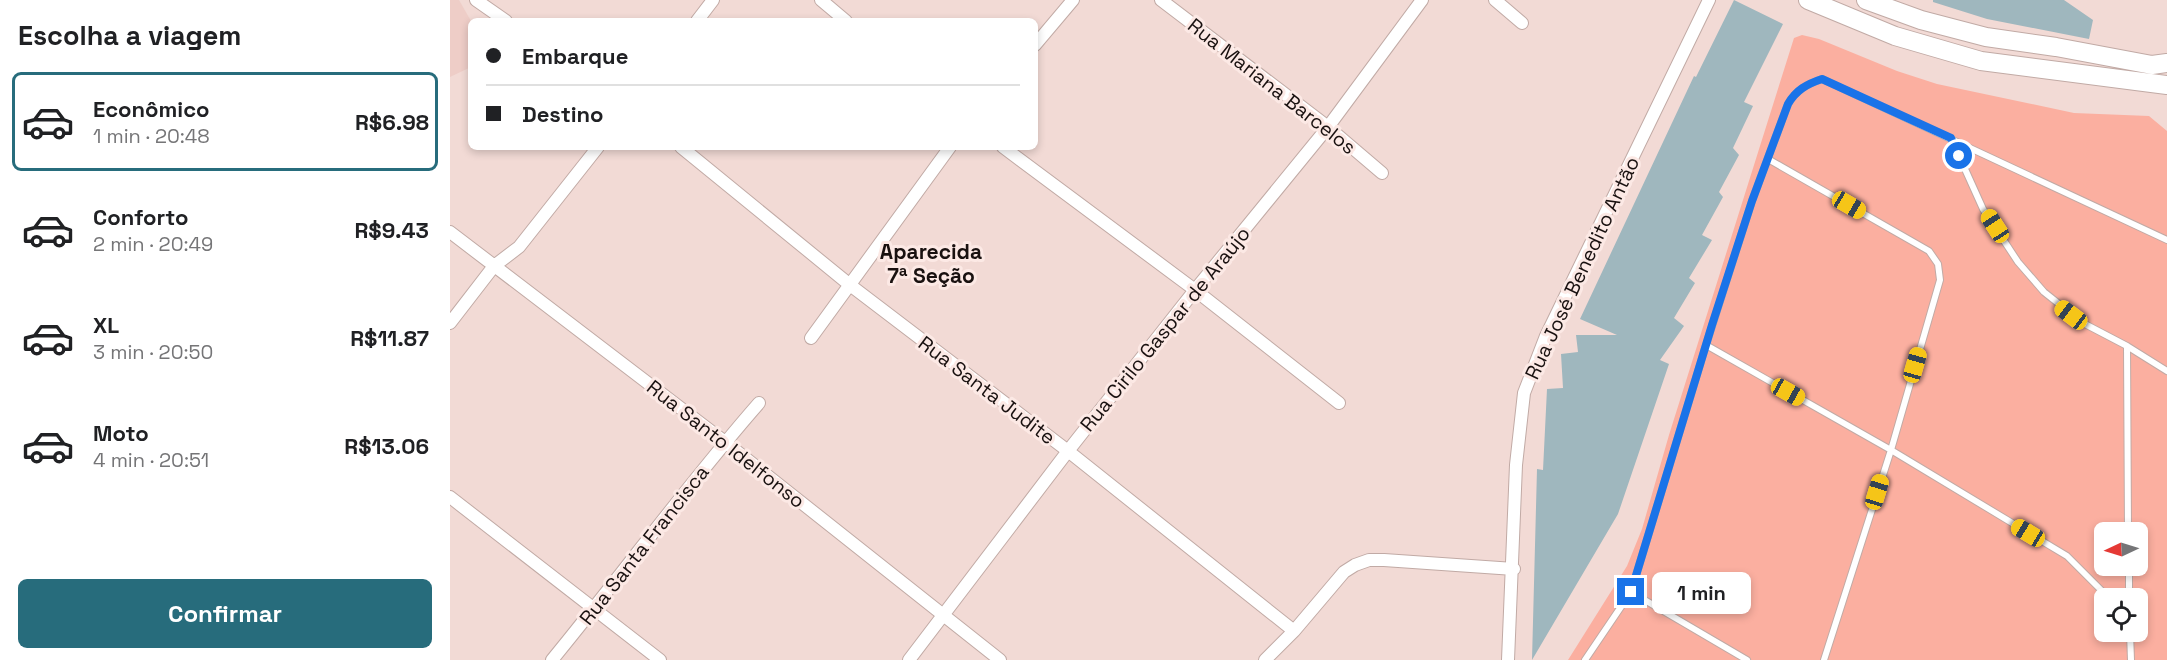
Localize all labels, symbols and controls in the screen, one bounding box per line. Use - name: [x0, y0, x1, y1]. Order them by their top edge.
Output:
- street label: Rua Mariana Barcelos: [1183, 12, 1361, 160]
- text: Escolha a viagem: [18, 18, 241, 53]
- text: Embarque: [522, 42, 628, 70]
- icon: car: [21, 95, 75, 149]
- text: Econômico: [93, 95, 210, 123]
- text: Destino: [522, 100, 604, 128]
- text: R$6.98: [355, 108, 429, 136]
- text: 1 min · 20:48: [93, 123, 210, 149]
- route start: [1945, 142, 1972, 169]
- street label: Rua José Benedito Antão: [1519, 152, 1645, 384]
- car: [1829, 188, 1869, 222]
- icon: car: [21, 203, 75, 257]
- text: Conforto: [93, 203, 188, 231]
- car: [1978, 206, 2012, 246]
- text: R$9.43: [354, 216, 429, 244]
- street label: Rua Cirilo Gaspar de Araújo: [1074, 221, 1256, 437]
- text: 2 min · 20:49: [93, 231, 213, 257]
- district label: Aparecida 7ª Seção: [880, 238, 982, 289]
- car: [2051, 297, 2091, 333]
- icon: car: [21, 311, 75, 365]
- text: XL: [93, 311, 119, 339]
- text: R$11.87: [350, 324, 429, 352]
- street label: Rua Santa Judite: [913, 330, 1061, 450]
- text: 3 min · 20:50: [93, 339, 213, 365]
- car: [1901, 345, 1929, 385]
- street label: Rua Santo Idelfonso: [642, 374, 810, 514]
- car: [1768, 375, 1808, 409]
- icon: car: [21, 419, 75, 473]
- text: Moto: [93, 419, 149, 447]
- text: R$13.06: [344, 432, 429, 460]
- text: 4 min · 20:51: [93, 447, 209, 473]
- street label: Rua Santa Francisca: [574, 460, 714, 630]
- car: [1863, 472, 1891, 512]
- car: [2008, 516, 2048, 550]
- north arrow: [2094, 522, 2148, 576]
- map controls: [2094, 522, 2148, 642]
- callout: 1 min: [1652, 571, 1751, 613]
- route end: [1617, 578, 1644, 605]
- button: Confirmar: [18, 579, 432, 648]
- text: 1 min: [1677, 580, 1726, 606]
- button: locate: [2094, 588, 2148, 642]

